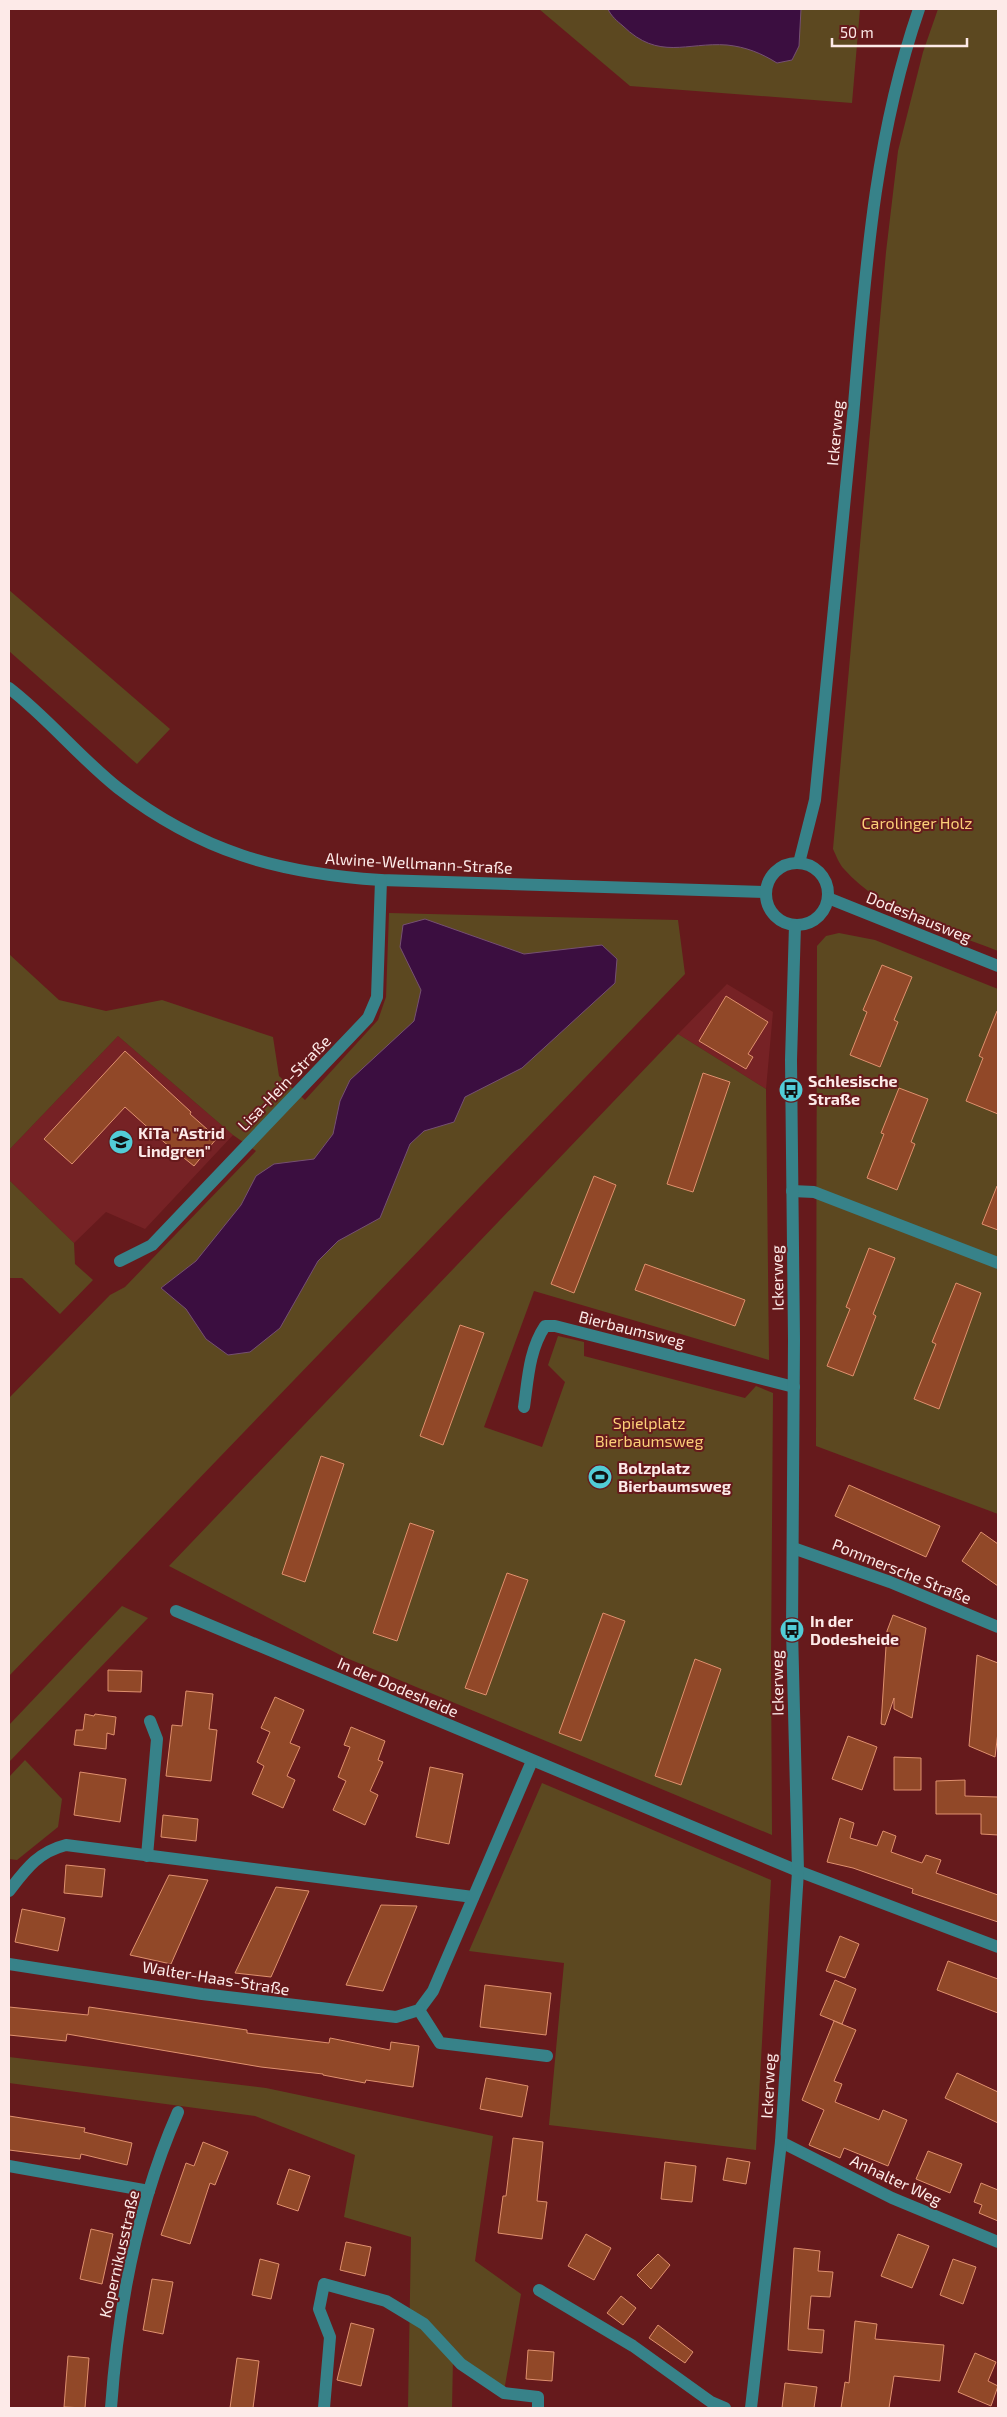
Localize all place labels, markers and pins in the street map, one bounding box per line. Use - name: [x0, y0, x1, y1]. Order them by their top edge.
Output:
- place label: Schlesische Straße: [808, 1071, 898, 1108]
- bus stop icon: Schlesische Straße: [778, 1077, 804, 1103]
- place label: KiTa "Astrid Lindgren": [138, 1123, 225, 1160]
- school or university icon: KiTa "Astrid Lindgren": [108, 1129, 134, 1155]
- place label: Bolzplatz Bierbaumsweg: [618, 1458, 732, 1495]
- sports icon: Bolzplatz Bierbaumsweg: [587, 1464, 613, 1490]
- place label: In der Dodesheide: [810, 1611, 899, 1648]
- bus stop icon: In der Dodesheide: [779, 1617, 805, 1643]

